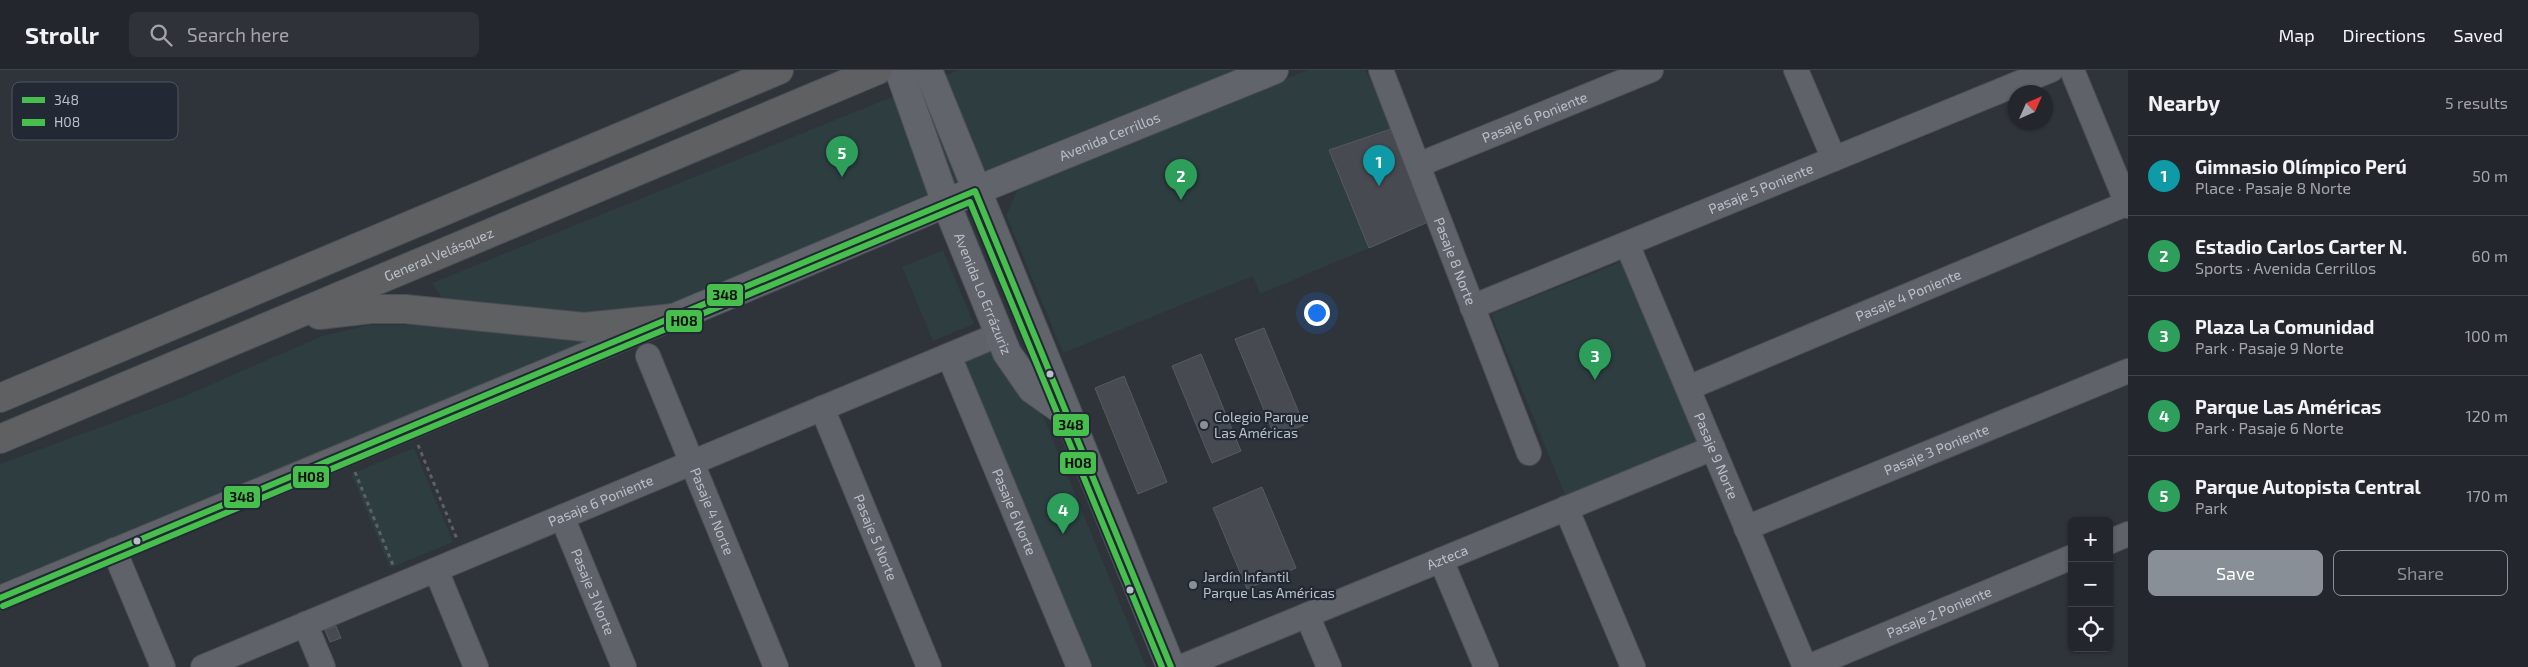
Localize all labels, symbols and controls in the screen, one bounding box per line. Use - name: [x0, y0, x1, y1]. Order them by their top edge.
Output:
- search box: [129, 12, 479, 57]
- text: Strollr: [25, 20, 99, 49]
- icon: search: [147, 21, 175, 49]
- text: Search here: [187, 23, 289, 46]
- text: Map: [2278, 24, 2315, 46]
- text: Directions: [2343, 24, 2426, 46]
- text: Saved: [2454, 24, 2503, 46]
- legend: [12, 82, 178, 140]
- north arrow: [2008, 85, 2053, 130]
- street label: Pasaje 6 Poniente: [1479, 88, 1590, 146]
- text: Nearby: [2148, 90, 2220, 115]
- text: 348: [54, 91, 79, 108]
- text: 5 results: [2445, 93, 2508, 112]
- street label: Avenida Cerrillos: [1057, 108, 1162, 164]
- text: H08: [54, 113, 80, 130]
- pin: 5: [826, 136, 858, 177]
- pin: 1: [1363, 145, 1395, 186]
- text: Gimnasio Olímpico Perú: [2195, 155, 2407, 178]
- pin: 2: [1165, 159, 1197, 200]
- street label: Pasaje 5 Poniente: [1706, 159, 1816, 217]
- text: 1: [2161, 166, 2167, 185]
- text: 50 m: [2472, 166, 2508, 185]
- text: Place · Pasaje 8 Norte: [2195, 178, 2351, 197]
- street label: Pasaje 8 Norte: [1431, 215, 1480, 307]
- street label: General Velásquez: [381, 224, 496, 285]
- street label: Avenida Lo Errázuriz: [951, 230, 1016, 357]
- text: Estadio Carlos Carter N.: [2195, 235, 2407, 258]
- text: 2: [2159, 246, 2169, 265]
- text: 60 m: [2472, 246, 2508, 265]
- text: Sports · Avenida Cerrillos: [2195, 258, 2376, 277]
- street label: Pasaje 4 Poniente: [1853, 265, 1963, 325]
- line badge: 348: [706, 283, 744, 307]
- text: 348: [712, 286, 738, 303]
- your location: [1304, 300, 1330, 326]
- line badge: H08: [665, 309, 703, 333]
- text: H08: [670, 312, 698, 329]
- text: Plaza La Comunidad: [2195, 315, 2374, 338]
- text: 3: [2159, 326, 2169, 345]
- text: 100 m: [2465, 326, 2508, 345]
- text: Park · Pasaje 9 Norte: [2195, 338, 2344, 357]
- pin: 3: [1579, 339, 1611, 380]
- unlabelled marker: [1045, 369, 1055, 379]
- text: Parque Las Américas: [2195, 395, 2381, 418]
- text: 4: [2159, 406, 2169, 425]
- text: 120 m: [2465, 406, 2508, 425]
- place label: Colegio Parque Las Américas: [1214, 408, 1309, 441]
- street label: Pasaje 9 Norte: [1691, 410, 1742, 502]
- line badge: 348: [1052, 413, 1090, 437]
- text: 348: [1058, 416, 1084, 433]
- text: Park · Pasaje 6 Norte: [2195, 418, 2344, 437]
- marker: Colegio Parque Las Américas: [1198, 419, 1210, 431]
- street label: Pasaje 3 Poniente: [1881, 420, 1991, 478]
- line badge: H08: [1059, 451, 1097, 475]
- text: H08: [1064, 454, 1092, 471]
- line badge: H08: [292, 465, 330, 489]
- street label: Pasaje 4 Norte: [687, 465, 738, 557]
- street label: Pasaje 6 Norte: [989, 466, 1040, 558]
- text: H08: [297, 468, 325, 485]
- street label: Pasaje 6 Poniente: [545, 471, 656, 530]
- text: Parque Autopista Central: [2195, 475, 2421, 498]
- line badge: 348: [223, 485, 261, 509]
- text: 5: [2160, 486, 2168, 505]
- text: 170 m: [2466, 486, 2508, 505]
- text: 348: [229, 488, 255, 505]
- street label: Pasaje 5 Norte: [851, 492, 901, 583]
- pin: 4: [1047, 493, 1079, 534]
- text: Park: [2195, 498, 2228, 517]
- map controls: [2068, 517, 2113, 652]
- button: +: [2068, 517, 2113, 562]
- unlabelled marker: [132, 536, 142, 546]
- street label: Azteca: [1424, 541, 1470, 573]
- street label: Pasaje 3 Norte: [568, 546, 619, 637]
- button: Save: [2148, 550, 2323, 596]
- button: Share: [2333, 550, 2508, 596]
- button: −: [2068, 562, 2113, 607]
- place label: Jardín Infantil Parque Las Américas: [1203, 568, 1335, 601]
- marker: Jardín Infantil Parque Las Américas: [1187, 579, 1199, 591]
- street label: Pasaje 2 Poniente: [1884, 583, 1994, 641]
- unlabelled marker: [1125, 585, 1135, 595]
- button: locate: [2068, 607, 2113, 652]

